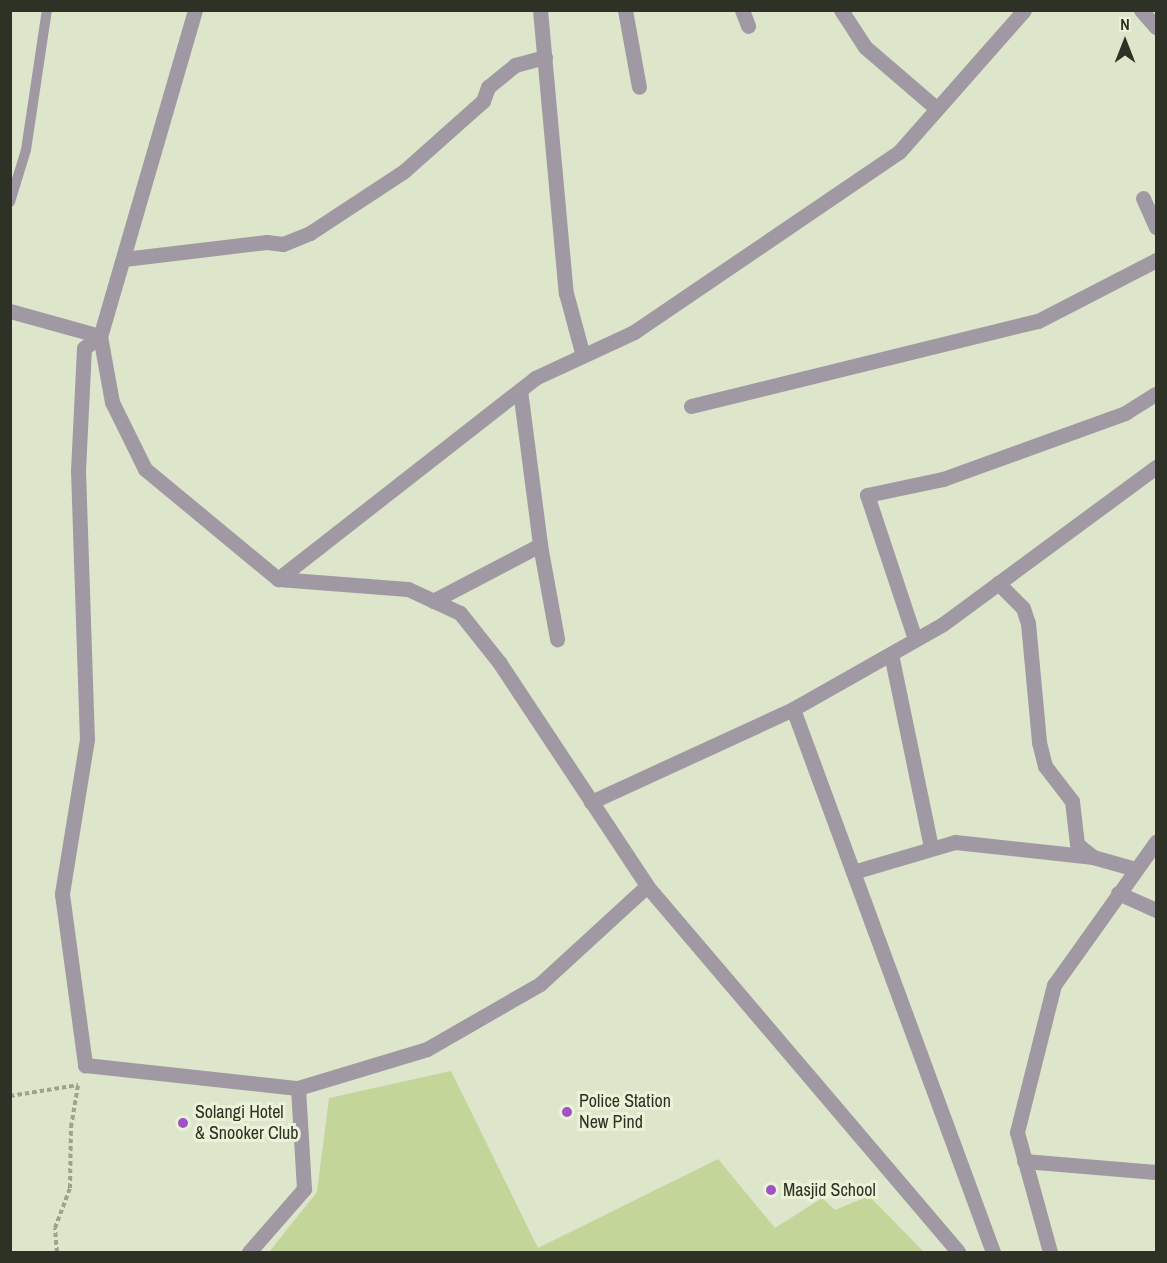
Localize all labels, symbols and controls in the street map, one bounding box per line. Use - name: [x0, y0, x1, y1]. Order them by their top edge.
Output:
- north arrow: [1095, 12, 1155, 72]
- text: N: [1120, 13, 1130, 35]
- place label: Police Station New Pind: [579, 1091, 671, 1134]
- place label: Solangi Hotel & Snooker Club: [195, 1102, 298, 1144]
- marker: Police Station New Pind: [560, 1105, 574, 1119]
- marker: Solangi Hotel & Snooker Club: [176, 1116, 190, 1130]
- place label: Masjid School: [783, 1179, 876, 1201]
- marker: Masjid School: [764, 1183, 778, 1197]

